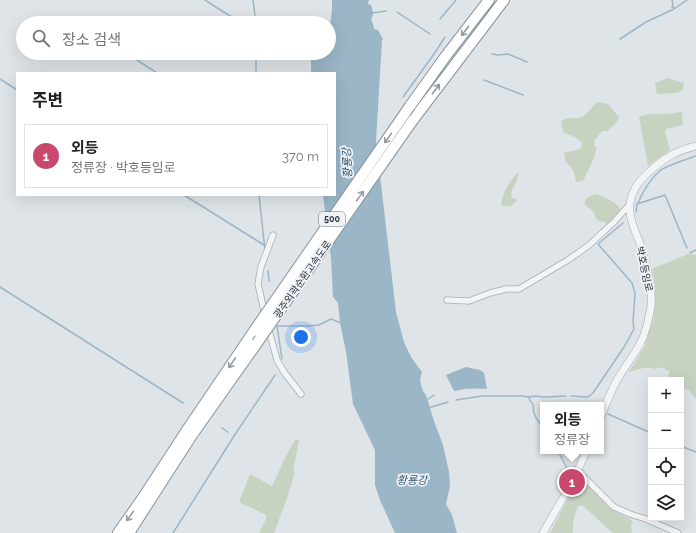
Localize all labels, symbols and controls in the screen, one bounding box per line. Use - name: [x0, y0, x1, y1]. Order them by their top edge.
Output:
- search box: [16, 16, 336, 60]
- one-way arrow: [461, 25, 470, 36]
- icon: search: [30, 27, 52, 49]
- text: 장소 검색: [62, 31, 121, 49]
- one-way arrow: [432, 83, 441, 94]
- text: 주변: [32, 90, 63, 110]
- one-way arrow: [384, 132, 392, 143]
- text: 외등: [71, 139, 99, 157]
- water label: 황룡강: [340, 146, 355, 178]
- text: 1: [43, 149, 49, 164]
- text: 370 m: [282, 149, 319, 164]
- text: 정류장 · 박호등임로: [71, 160, 176, 175]
- one-way arrow: [356, 191, 364, 202]
- road number: 500: [319, 212, 345, 226]
- street label: 광주외곽순환고속도로: [272, 238, 333, 320]
- street label: 박호등임로: [634, 245, 655, 293]
- your location: [291, 327, 311, 347]
- one-way arrow: [228, 358, 236, 369]
- map controls: [648, 377, 684, 521]
- button: +: [648, 377, 684, 413]
- popup: [540, 402, 604, 454]
- text: 외등: [554, 411, 582, 429]
- button: −: [648, 413, 684, 449]
- text: 정류장: [554, 432, 590, 447]
- button: locate: [648, 449, 684, 485]
- pin: 1: [559, 467, 585, 497]
- water label: 황룡강: [397, 474, 429, 487]
- button: layers: [648, 485, 684, 521]
- one-way arrow: [126, 511, 134, 522]

